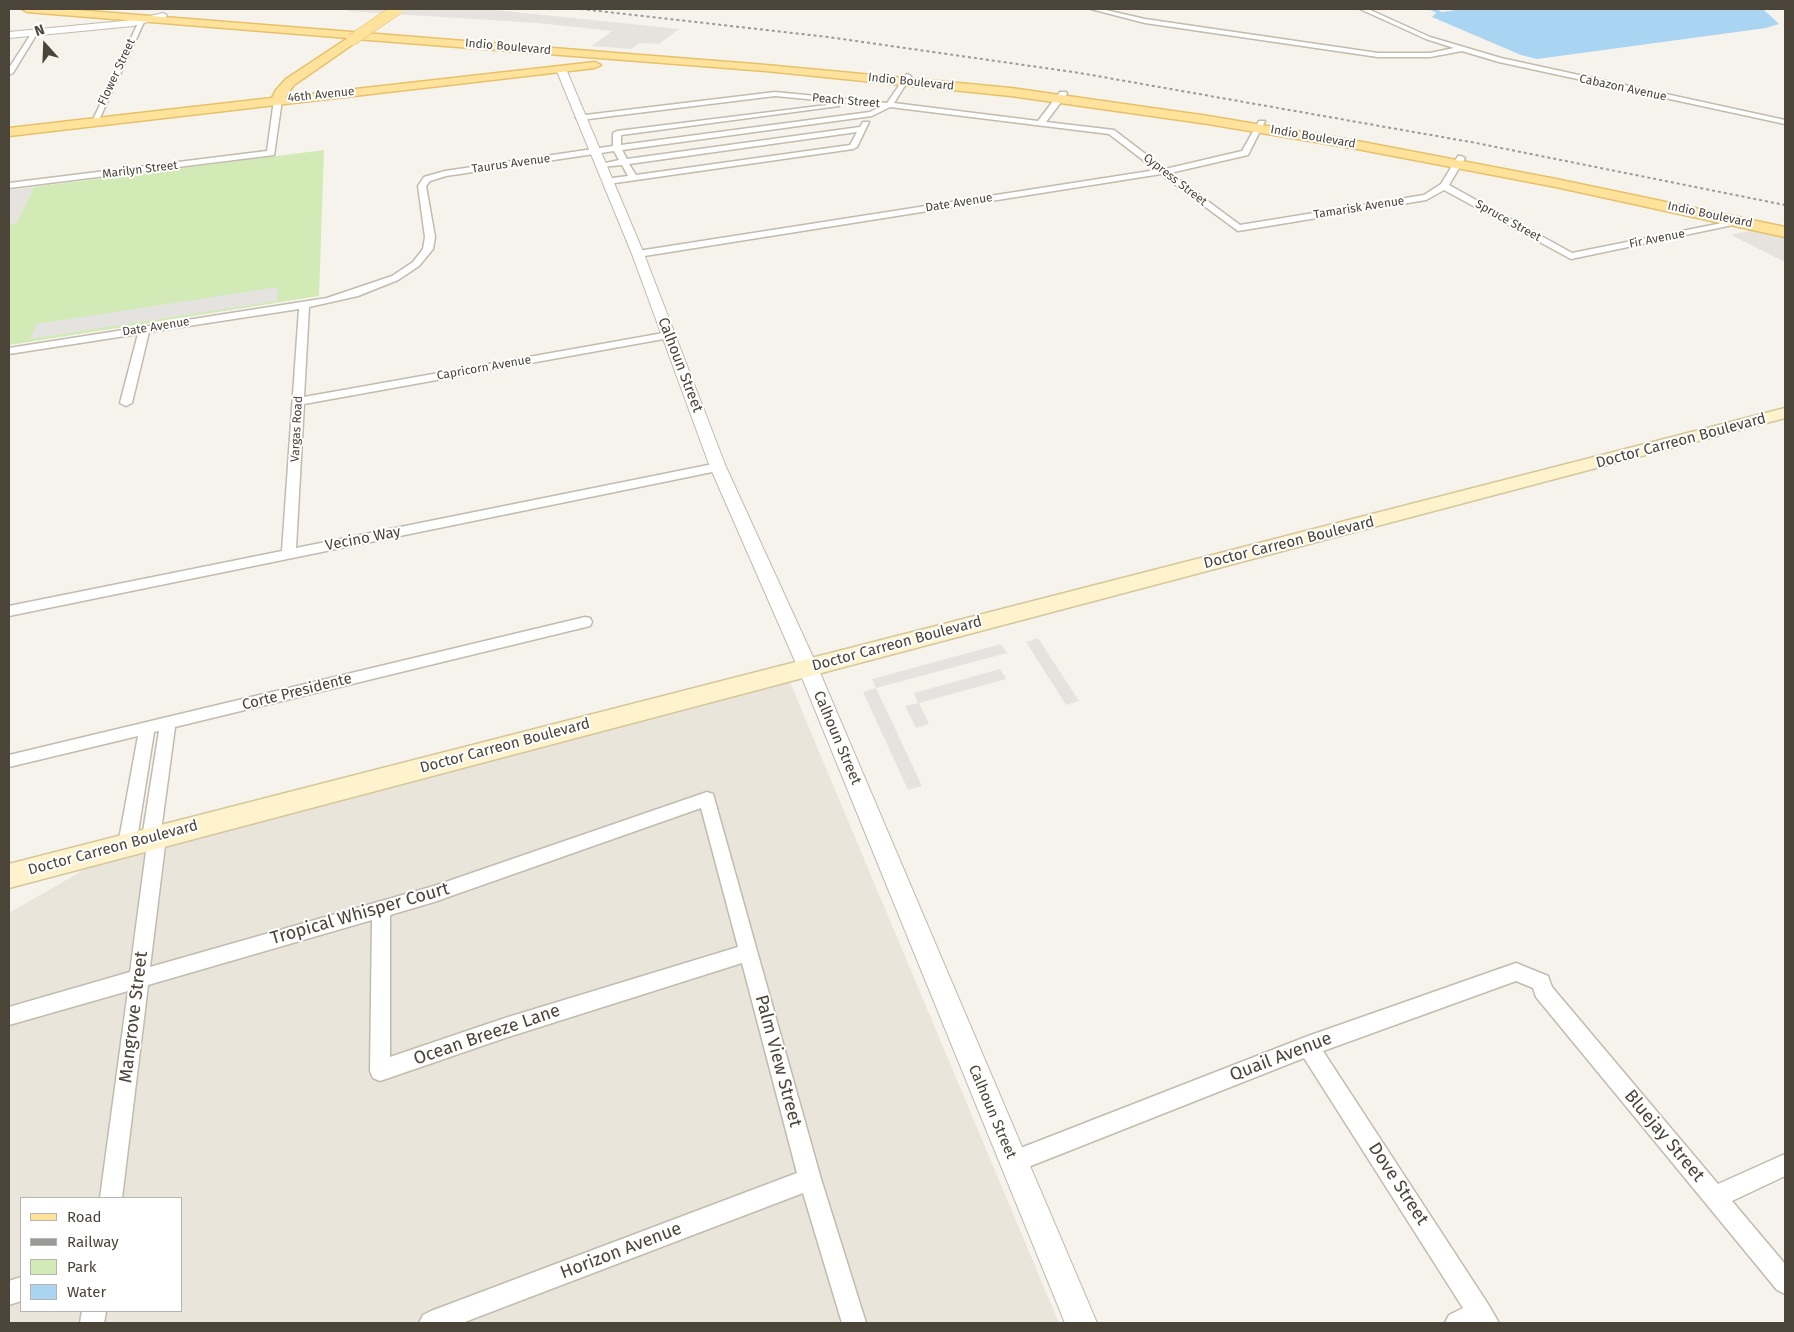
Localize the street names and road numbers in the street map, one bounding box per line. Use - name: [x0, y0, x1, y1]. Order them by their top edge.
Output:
- street label: Flower Street: [95, 36, 139, 108]
- street label: Indio Boulevard: [464, 36, 552, 58]
- street label: Indio Boulevard: [867, 70, 955, 94]
- street label: Cabazon Avenue: [1578, 72, 1668, 104]
- street label: 46th Avenue: [287, 84, 355, 106]
- street label: Peach Street: [811, 91, 881, 111]
- street label: Indio Boulevard: [1269, 122, 1357, 152]
- street label: Taurus Avenue: [471, 151, 551, 177]
- street label: Cypress Street: [1140, 151, 1210, 209]
- street label: Marilyn Street: [101, 158, 179, 182]
- street label: Date Avenue: [924, 191, 994, 215]
- street label: Tamarisk Avenue: [1313, 194, 1405, 222]
- street label: Spruce Street: [1473, 197, 1543, 245]
- street label: Indio Boulevard: [1666, 199, 1754, 231]
- street label: Fir Avenue: [1628, 227, 1686, 251]
- street label: Date Avenue: [121, 315, 191, 339]
- street label: Calhoun Street: [654, 315, 706, 415]
- street label: Capricorn Avenue: [436, 353, 532, 383]
- street label: Vargas Road: [288, 396, 306, 462]
- street label: Doctor Carreon Boulevard: [1594, 410, 1768, 472]
- street label: Doctor Carreon Boulevard: [1202, 513, 1376, 573]
- street label: Vecino Way: [324, 523, 402, 555]
- street label: Doctor Carreon Boulevard: [810, 613, 984, 675]
- street label: Corte Presidente: [240, 670, 354, 714]
- street label: Calhoun Street: [809, 688, 865, 788]
- street label: Doctor Carreon Boulevard: [418, 715, 592, 777]
- street label: Doctor Carreon Boulevard: [26, 817, 200, 879]
- street label: Tropical Whisper Court: [268, 878, 452, 950]
- street label: Mangrove Street: [115, 950, 153, 1084]
- street label: Palm View Street: [750, 993, 806, 1129]
- street label: Ocean Breeze Lane: [411, 1000, 563, 1070]
- street label: Quail Avenue: [1227, 1028, 1335, 1086]
- street label: Calhoun Street: [964, 1062, 1020, 1162]
- street label: Bluejay Street: [1619, 1086, 1709, 1186]
- street label: Dove Street: [1363, 1139, 1433, 1229]
- street label: Horizon Avenue: [557, 1218, 685, 1284]

